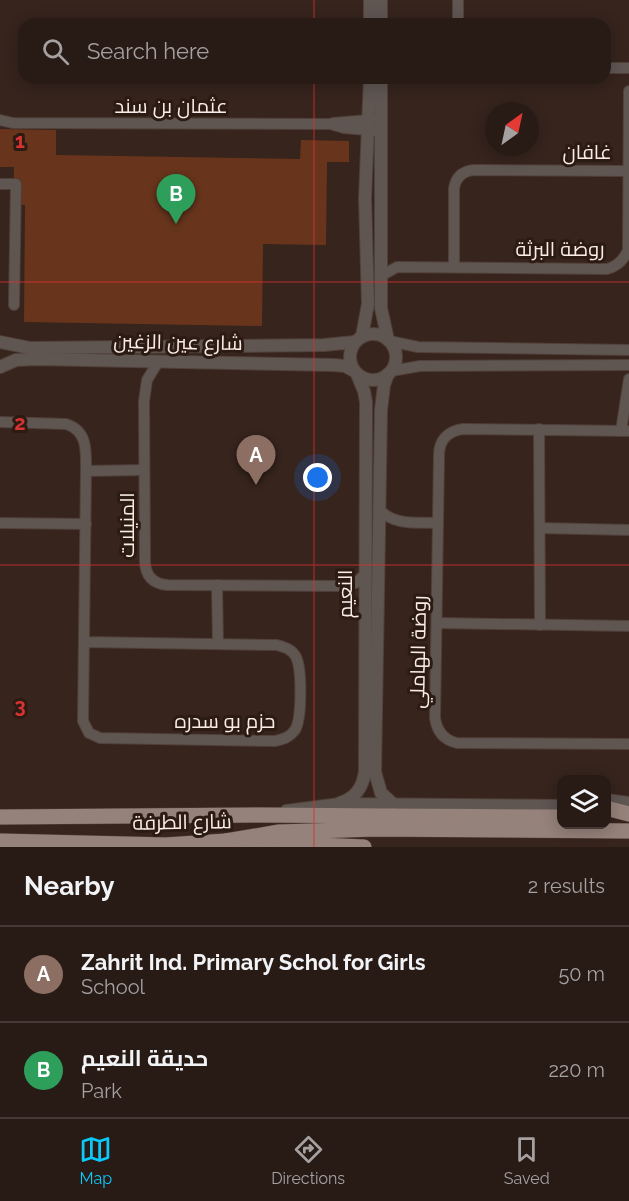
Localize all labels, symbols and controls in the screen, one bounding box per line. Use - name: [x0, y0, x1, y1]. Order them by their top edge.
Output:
- search box: [18, 18, 611, 84]
- icon: search: [39, 35, 72, 68]
- text: Search here: [87, 38, 209, 64]
- street label: عثمان بن سند: [114, 94, 228, 119]
- north arrow: [485, 102, 539, 156]
- text: 1: [15, 129, 25, 153]
- street label: غافان: [562, 140, 612, 165]
- pin: B: [156, 174, 195, 224]
- street label: روضة البرثة: [516, 237, 604, 261]
- street label: شارع عين الزغين: [113, 329, 243, 357]
- text: 2: [14, 411, 26, 435]
- pin: A: [236, 436, 276, 485]
- your location: [303, 463, 332, 492]
- street label: المنيلات: [115, 492, 139, 558]
- street label: النعيم: [333, 570, 359, 618]
- street label: روضة الهاملي: [405, 595, 435, 709]
- text: 3: [14, 694, 26, 718]
- street label: حزم بو سدره: [175, 709, 275, 735]
- map controls: [557, 775, 611, 829]
- button: layers: [557, 775, 611, 829]
- street label: شارع الطرفة: [132, 809, 232, 837]
- text: Nearby: [24, 871, 114, 901]
- text: 2 results: [528, 874, 605, 898]
- text: Zahrit Ind. Primary Schol for Girls: [81, 949, 426, 975]
- text: A: [37, 962, 50, 986]
- text: 50 m: [558, 962, 605, 986]
- text: School: [81, 975, 145, 999]
- text: حديقة النعيم: [81, 1045, 208, 1071]
- text: B: [37, 1058, 50, 1082]
- text: 220 m: [548, 1058, 605, 1082]
- text: Park: [81, 1079, 122, 1103]
- tab: Map: [79, 1133, 112, 1188]
- tab: Directions: [271, 1133, 345, 1188]
- tab: Saved: [504, 1133, 550, 1188]

